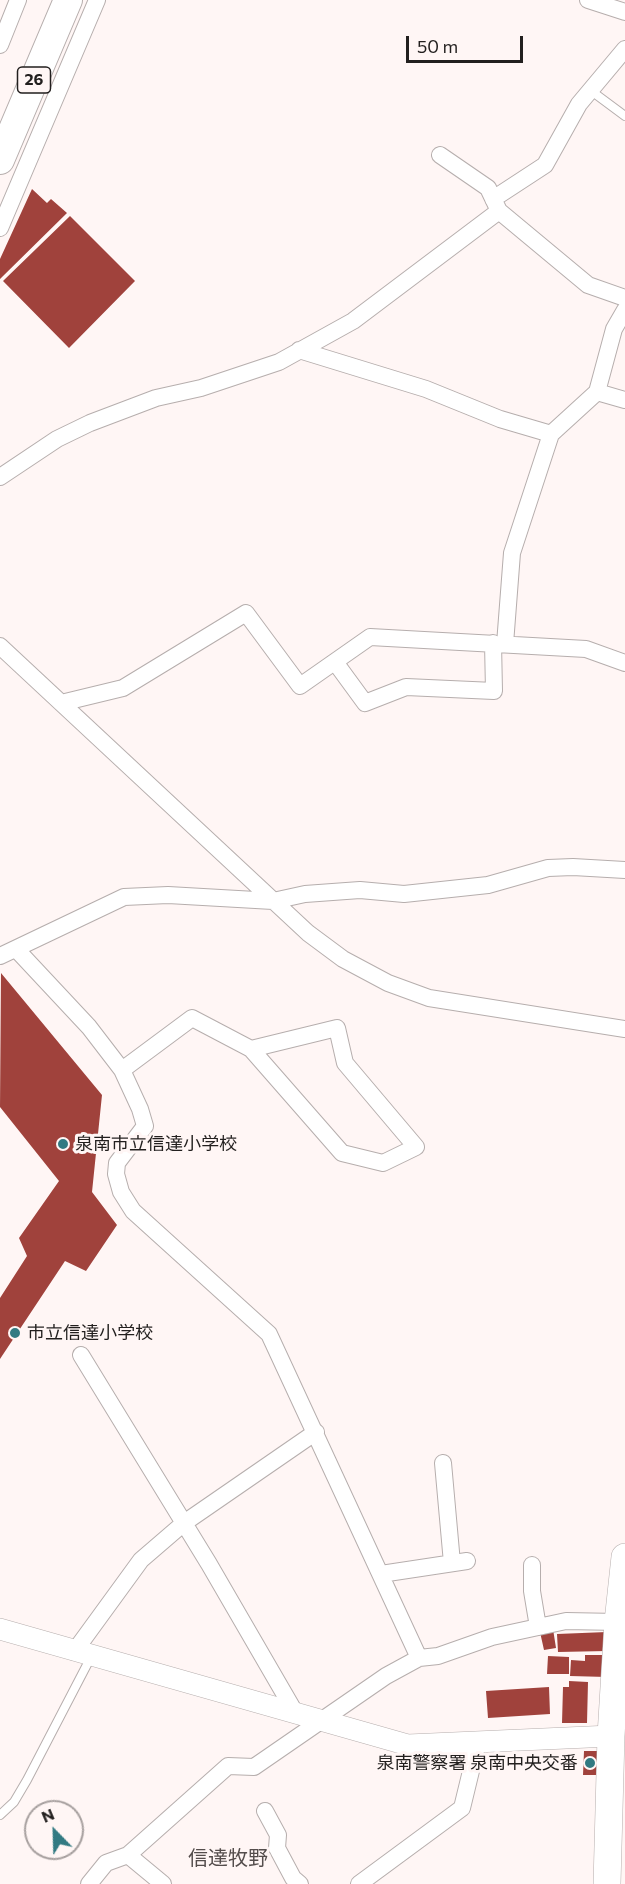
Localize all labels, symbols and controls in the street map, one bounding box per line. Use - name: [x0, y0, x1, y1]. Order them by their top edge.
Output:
- scale bar: [409, 24, 526, 62]
- text: 50 m: [417, 35, 458, 57]
- road number: 26: [18, 67, 51, 93]
- place label: 泉南市立信達小学校: [75, 1133, 237, 1155]
- marker: 泉南市立信達小学校: [56, 1137, 70, 1151]
- place label: 市立信達小学校: [27, 1322, 153, 1344]
- marker: 市立信達小学校: [8, 1326, 22, 1340]
- place label: 泉南警察署 泉南中央交番: [377, 1752, 578, 1774]
- marker: 泉南警察署 泉南中央交番: [583, 1756, 597, 1770]
- north arrow: [24, 1800, 84, 1860]
- text: N: [38, 1804, 57, 1826]
- district label: 信達牧野: [188, 1846, 268, 1870]

